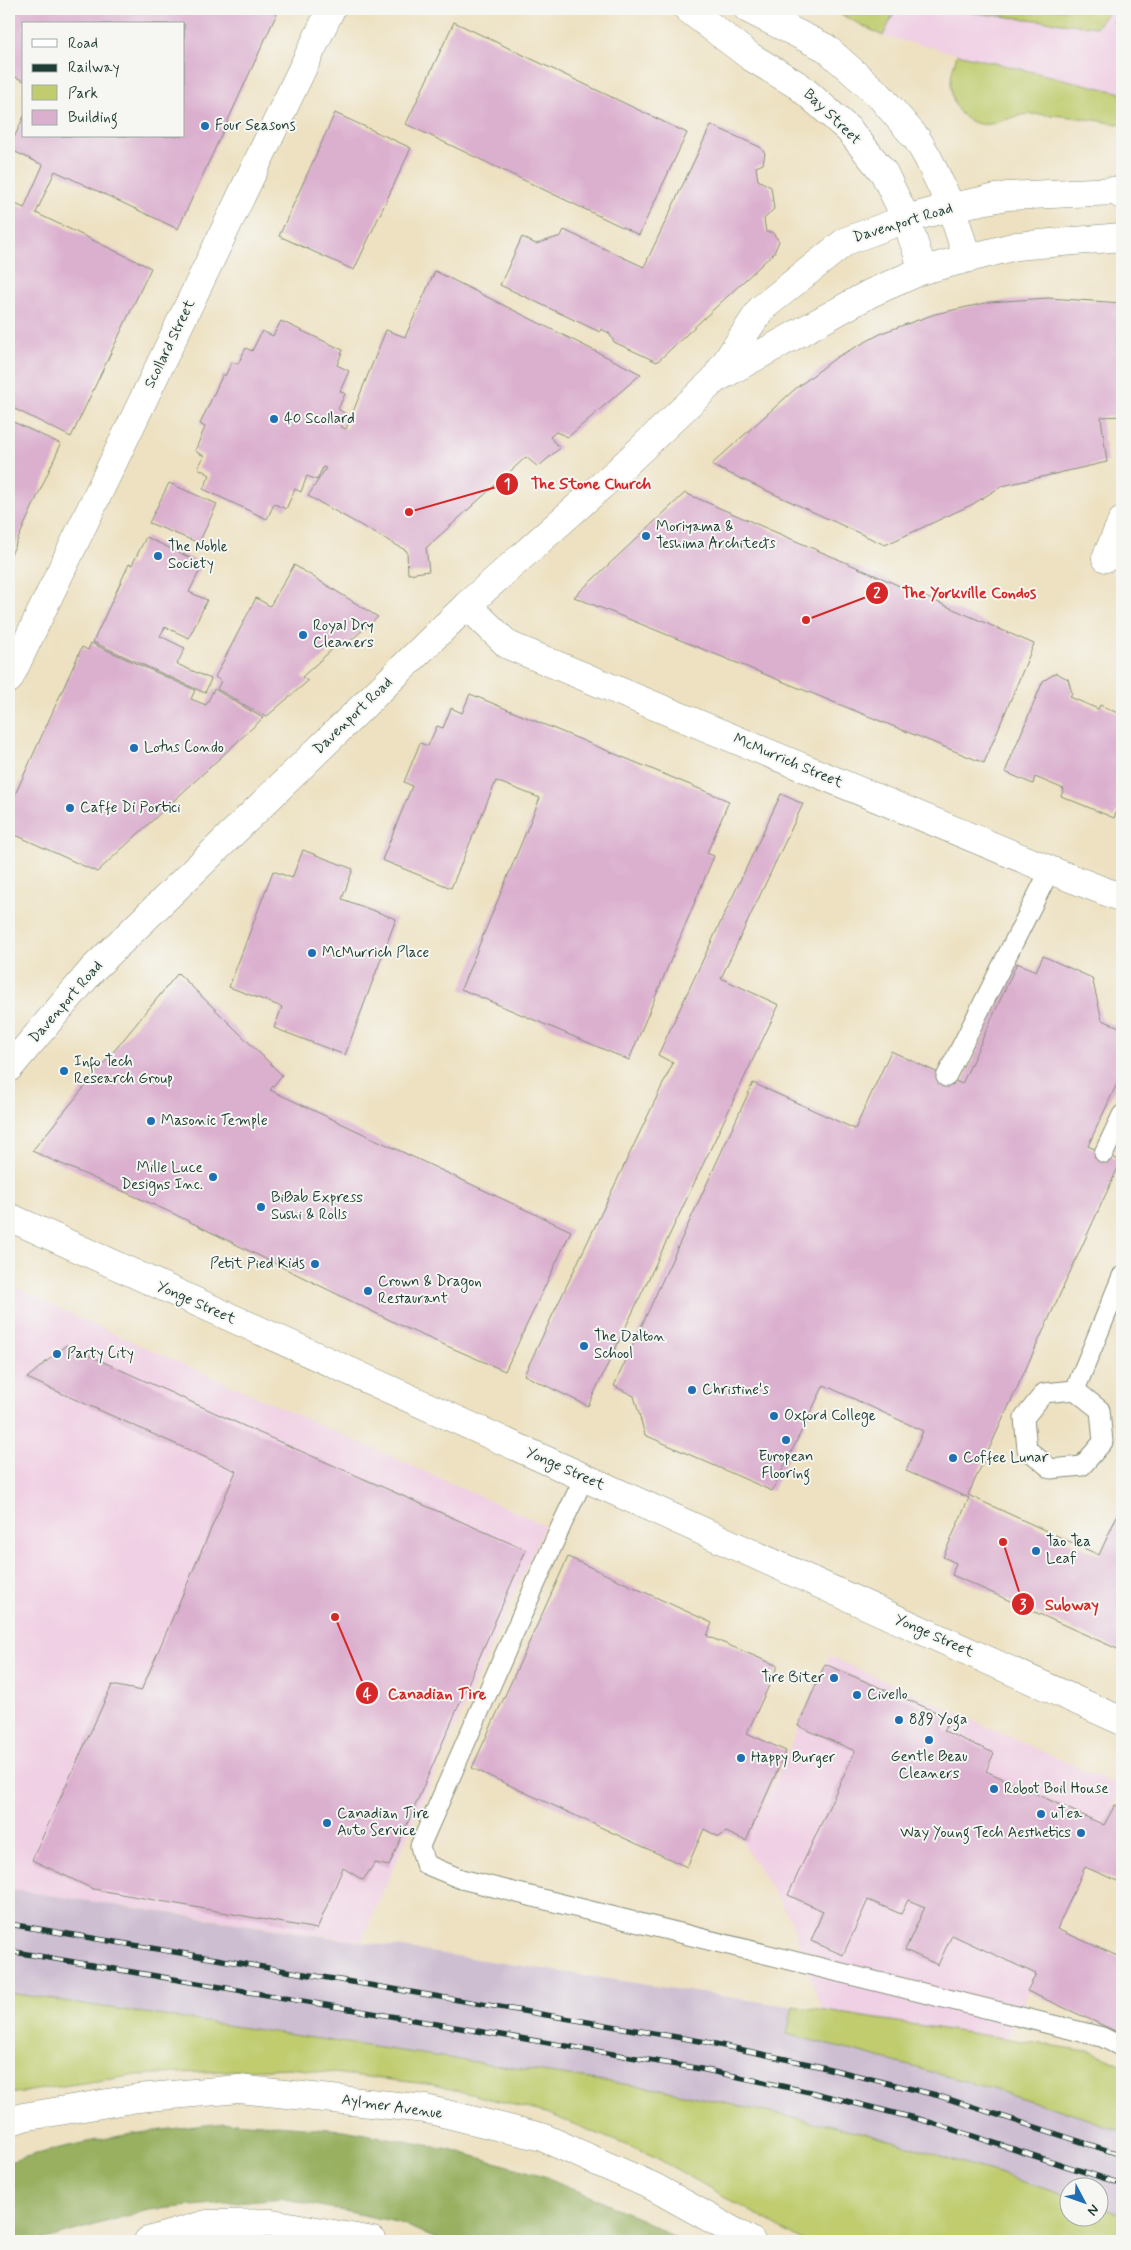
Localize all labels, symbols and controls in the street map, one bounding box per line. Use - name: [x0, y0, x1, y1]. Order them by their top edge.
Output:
- legend: [22, 22, 185, 138]
- text: Road: [68, 34, 98, 54]
- text: Railway: [68, 58, 120, 78]
- text: Park: [68, 84, 98, 104]
- street label: Bay Street: [799, 85, 865, 149]
- text: Building: [68, 108, 118, 129]
- place label: Four Seasons: [215, 116, 296, 136]
- marker: Four Seasons: [199, 120, 211, 132]
- street label: Davenport Road: [851, 198, 955, 248]
- street label: Scollard Street: [140, 296, 200, 392]
- place label: 40 Scollard: [284, 409, 355, 429]
- marker: 40 Scollard: [268, 413, 280, 425]
- callout: The Stone Church: [494, 468, 664, 499]
- text: The Stone Church: [531, 474, 652, 495]
- text: 1: [504, 475, 510, 495]
- place label: Moriyama & Teshima Architects: [656, 517, 776, 554]
- marker: Moriyama & Teshima Architects: [640, 530, 652, 542]
- place label: The Noble Society: [168, 537, 228, 574]
- marker: The Noble Society: [152, 550, 164, 562]
- callout: The Yorkville Condos: [865, 577, 1048, 608]
- text: The Yorkville Condos: [902, 583, 1037, 604]
- text: 2: [873, 584, 881, 604]
- place label: Royal Dry Cleaners: [313, 616, 374, 653]
- marker: Royal Dry Cleaners: [297, 629, 309, 641]
- street label: Davenport Road: [309, 673, 397, 759]
- street label: McMurrich Street: [730, 729, 846, 793]
- place label: Lotus Condo: [144, 738, 224, 758]
- marker: Lotus Condo: [128, 742, 140, 754]
- place label: Caffe Di Portici: [80, 798, 181, 818]
- marker: Caffe Di Portici: [64, 802, 76, 814]
- place label: McMurrich Place: [322, 943, 429, 963]
- marker: McMurrich Place: [306, 947, 318, 959]
- street label: Davenport Road: [25, 957, 107, 1047]
- place label: Info Tech Research Group: [74, 1052, 173, 1089]
- marker: Info Tech Research Group: [58, 1065, 70, 1077]
- place label: Masonic Temple: [161, 1111, 268, 1131]
- marker: Masonic Temple: [145, 1115, 157, 1127]
- place label: Mille Luce Designs Inc.: [121, 1158, 203, 1196]
- marker: Mille Luce Designs Inc.: [207, 1171, 219, 1183]
- place label: BiBab Express Sushi & Rolls: [271, 1188, 363, 1225]
- marker: BiBab Express Sushi & Rolls: [255, 1201, 267, 1213]
- place label: Petit Pied Kids: [210, 1254, 305, 1274]
- marker: Petit Pied Kids: [309, 1258, 321, 1270]
- place label: Crown & Dragon Restaurant: [378, 1272, 482, 1309]
- street label: Yonge Street: [153, 1277, 239, 1330]
- marker: Crown & Dragon Restaurant: [362, 1285, 374, 1297]
- place label: The Dalton School: [594, 1327, 665, 1364]
- marker: The Dalton School: [578, 1340, 590, 1352]
- place label: Party City: [67, 1344, 134, 1364]
- marker: Party City: [51, 1348, 63, 1360]
- place label: Christine's: [702, 1380, 769, 1400]
- marker: Christine's: [686, 1384, 698, 1396]
- place label: Oxford College: [784, 1406, 876, 1428]
- marker: Oxford College: [768, 1410, 780, 1422]
- marker: European Flooring: [780, 1434, 792, 1446]
- street label: Yonge Street: [522, 1443, 608, 1496]
- place label: European Flooring: [758, 1447, 814, 1485]
- place label: Coffee Lunar: [963, 1448, 1049, 1468]
- marker: Coffee Lunar: [947, 1452, 959, 1464]
- place label: Tao Tea Leaf: [1046, 1532, 1091, 1569]
- marker: Tao Tea Leaf: [1030, 1545, 1042, 1557]
- callout: Subway: [1010, 1589, 1109, 1620]
- text: Subway: [1045, 1595, 1099, 1616]
- text: 3: [1020, 1596, 1027, 1616]
- street label: Yonge Street: [891, 1610, 977, 1663]
- place label: Tire Biter: [761, 1668, 825, 1688]
- marker: Tire Biter: [828, 1672, 840, 1684]
- callout: Canadian Tire: [355, 1678, 494, 1709]
- text: Canadian Tire: [388, 1684, 487, 1705]
- text: 4: [363, 1685, 372, 1705]
- place label: Civello: [867, 1685, 908, 1705]
- marker: Civello: [851, 1689, 863, 1701]
- place label: 889 Yoga: [909, 1710, 967, 1731]
- marker: 889 Yoga: [893, 1714, 905, 1726]
- marker: Gentle Beau Cleaners: [923, 1734, 935, 1746]
- place label: Gentle Beau Cleaners: [891, 1747, 967, 1784]
- place label: Happy Burger: [751, 1748, 836, 1768]
- marker: Happy Burger: [735, 1752, 747, 1764]
- place label: Robot Boil House: [1004, 1779, 1109, 1799]
- marker: Robot Boil House: [988, 1783, 1000, 1795]
- place label: Canadian Tire Auto Service: [337, 1804, 429, 1841]
- place label: uTea: [1051, 1804, 1083, 1824]
- marker: uTea: [1035, 1808, 1047, 1820]
- marker: Canadian Tire Auto Service: [321, 1817, 333, 1829]
- place label: Way Young Tech Aesthetics: [900, 1823, 1071, 1844]
- marker: Way Young Tech Aesthetics: [1075, 1827, 1087, 1839]
- street label: Aylmer Avenue: [340, 2090, 444, 2124]
- north arrow: [1058, 2178, 1108, 2228]
- text: N: [1083, 2200, 1103, 2219]

